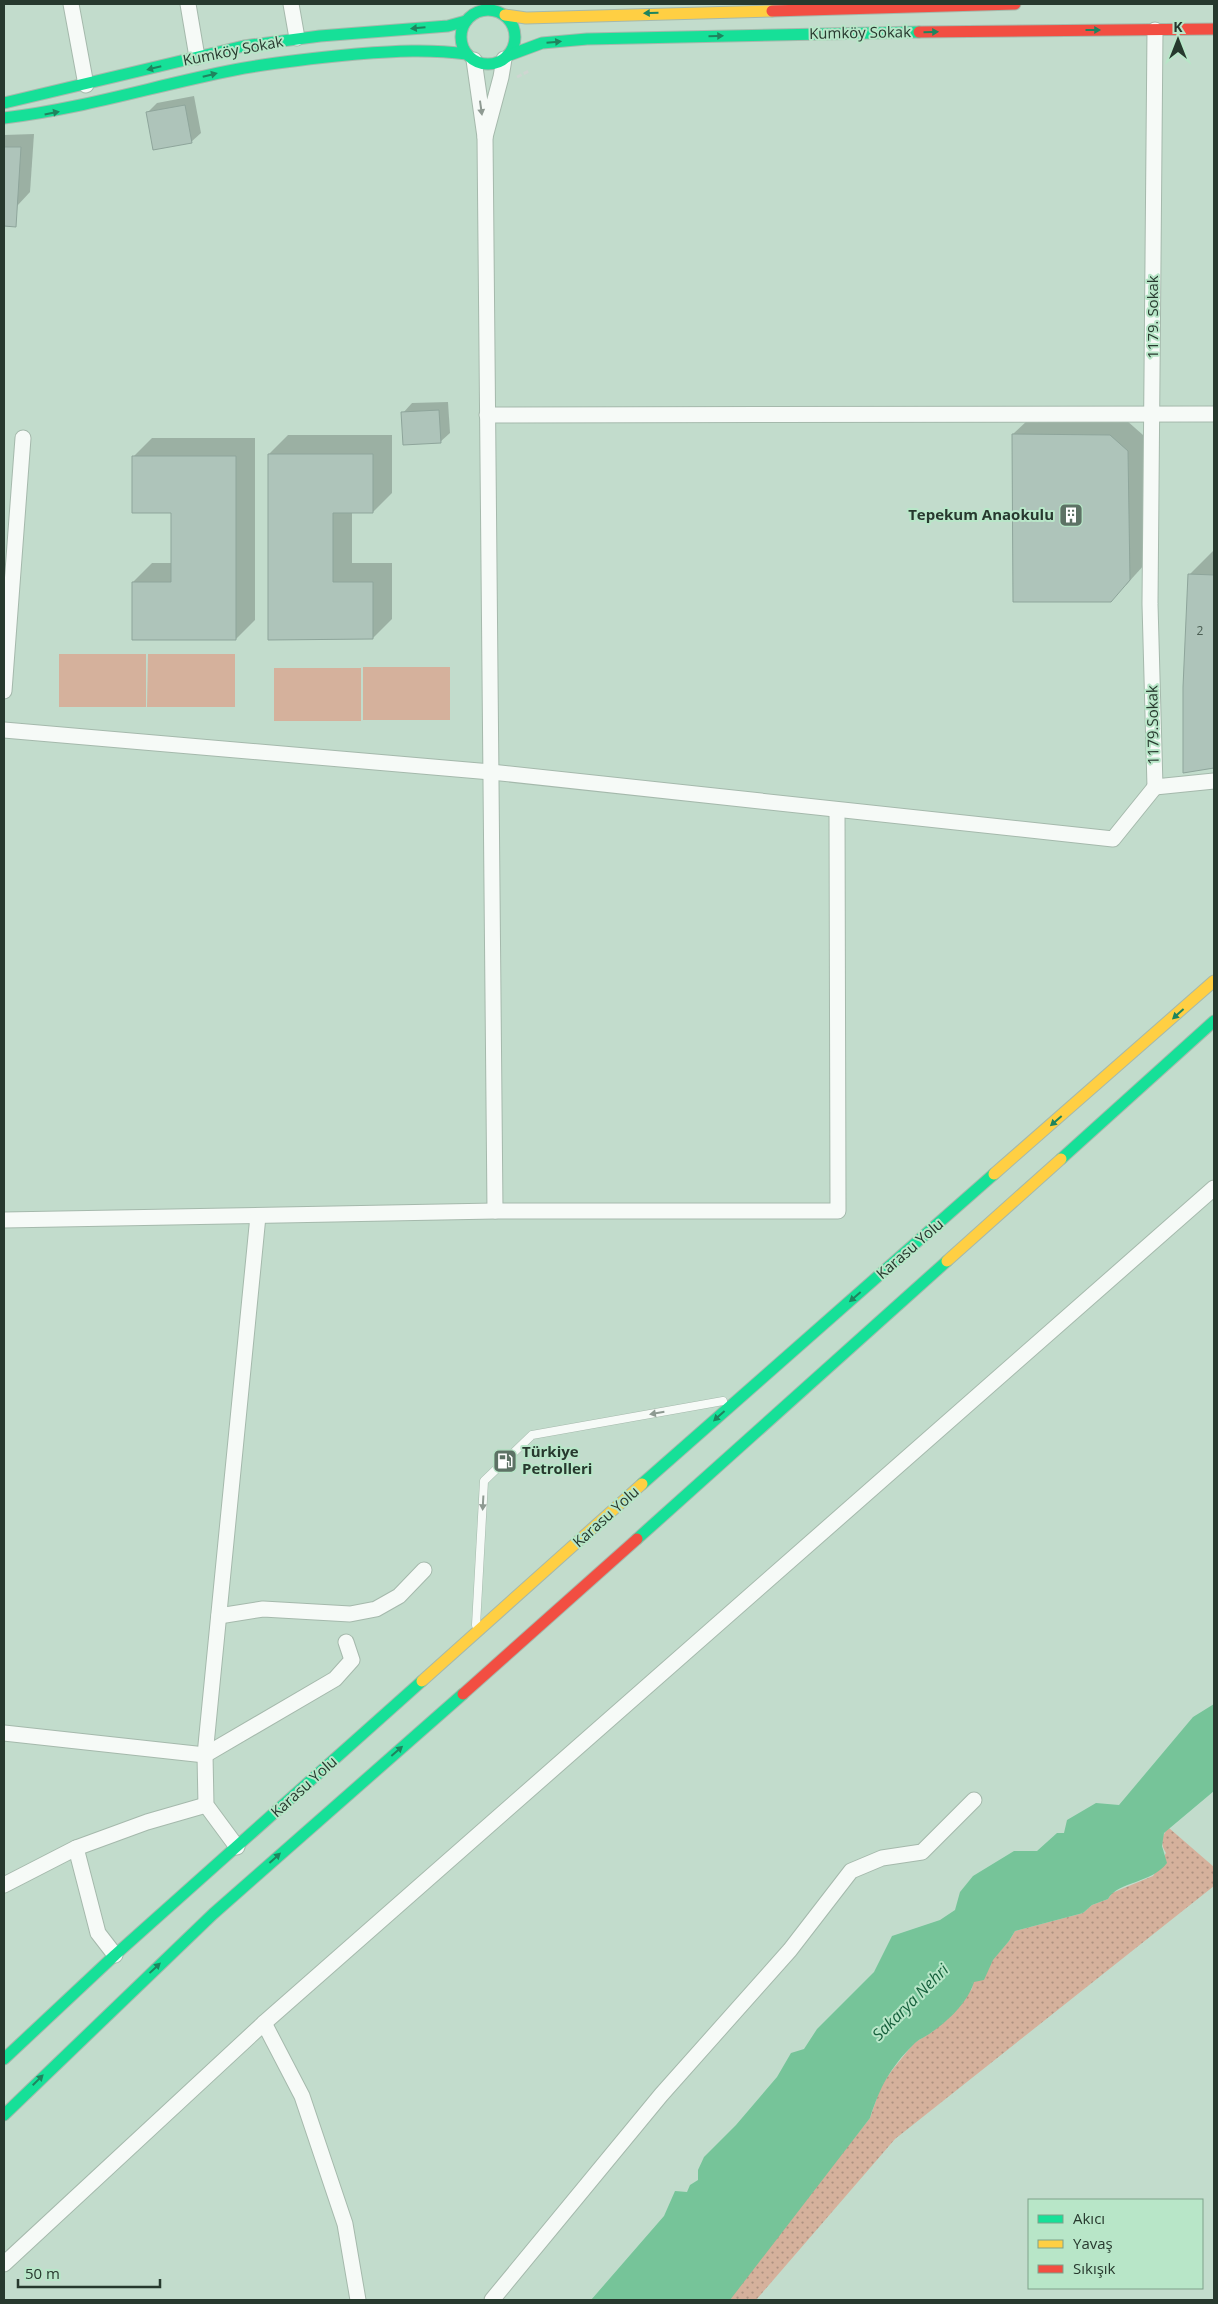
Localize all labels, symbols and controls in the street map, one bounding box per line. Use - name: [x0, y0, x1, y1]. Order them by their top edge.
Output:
- one-way arrow: [643, 9, 659, 17]
- north arrow: [1153, 15, 1203, 65]
- text: K: [1173, 17, 1183, 36]
- street label: Kumköy Sokak: [809, 21, 911, 43]
- one-way arrow: [409, 25, 425, 33]
- one-way arrow: [1086, 26, 1102, 34]
- one-way arrow: [923, 28, 939, 36]
- street label: Kumköy Sokak: [181, 30, 285, 70]
- one-way arrow: [708, 32, 724, 40]
- one-way arrow: [546, 38, 562, 46]
- one-way arrow: [146, 64, 161, 72]
- one-way arrow: [203, 71, 218, 79]
- one-way arrow: [477, 100, 485, 116]
- one-way arrow: [45, 108, 61, 116]
- street label: 1179. Sokak: [1142, 275, 1162, 359]
- building icon: Tepekum Anaokulu: [1058, 502, 1084, 528]
- place label: Tepekum Anaokulu: [908, 504, 1054, 524]
- house number: 2: [1197, 622, 1204, 639]
- street label: 1179.Sokak: [1141, 685, 1163, 765]
- one-way arrow: [1171, 1008, 1184, 1019]
- one-way arrow: [1050, 1116, 1063, 1127]
- street label: Karasu Yolu: [872, 1214, 947, 1283]
- one-way arrow: [848, 1292, 861, 1303]
- one-way arrow: [649, 1409, 665, 1417]
- one-way arrow: [714, 1410, 726, 1422]
- place label: Türkiye Petrolleri: [522, 1441, 592, 1478]
- fuel station icon: Türkiye Petrolleri: [492, 1448, 518, 1474]
- street label: Karasu Yolu: [568, 1481, 643, 1551]
- one-way arrow: [479, 1496, 487, 1512]
- one-way arrow: [391, 1745, 403, 1757]
- street label: Karasu Yolu: [266, 1751, 341, 1821]
- one-way arrow: [269, 1852, 281, 1864]
- water label: Sakarya Nehri: [867, 1958, 954, 2045]
- one-way arrow: [149, 1962, 161, 1974]
- one-way arrow: [32, 2075, 44, 2087]
- legend: [1028, 2199, 1203, 2289]
- text: Akıcı: [1073, 2208, 1105, 2228]
- text: Yavaş: [1073, 2233, 1113, 2253]
- scale bar: [18, 2256, 160, 2288]
- text: Sıkışık: [1073, 2258, 1116, 2278]
- text: 50 m: [25, 2263, 60, 2283]

